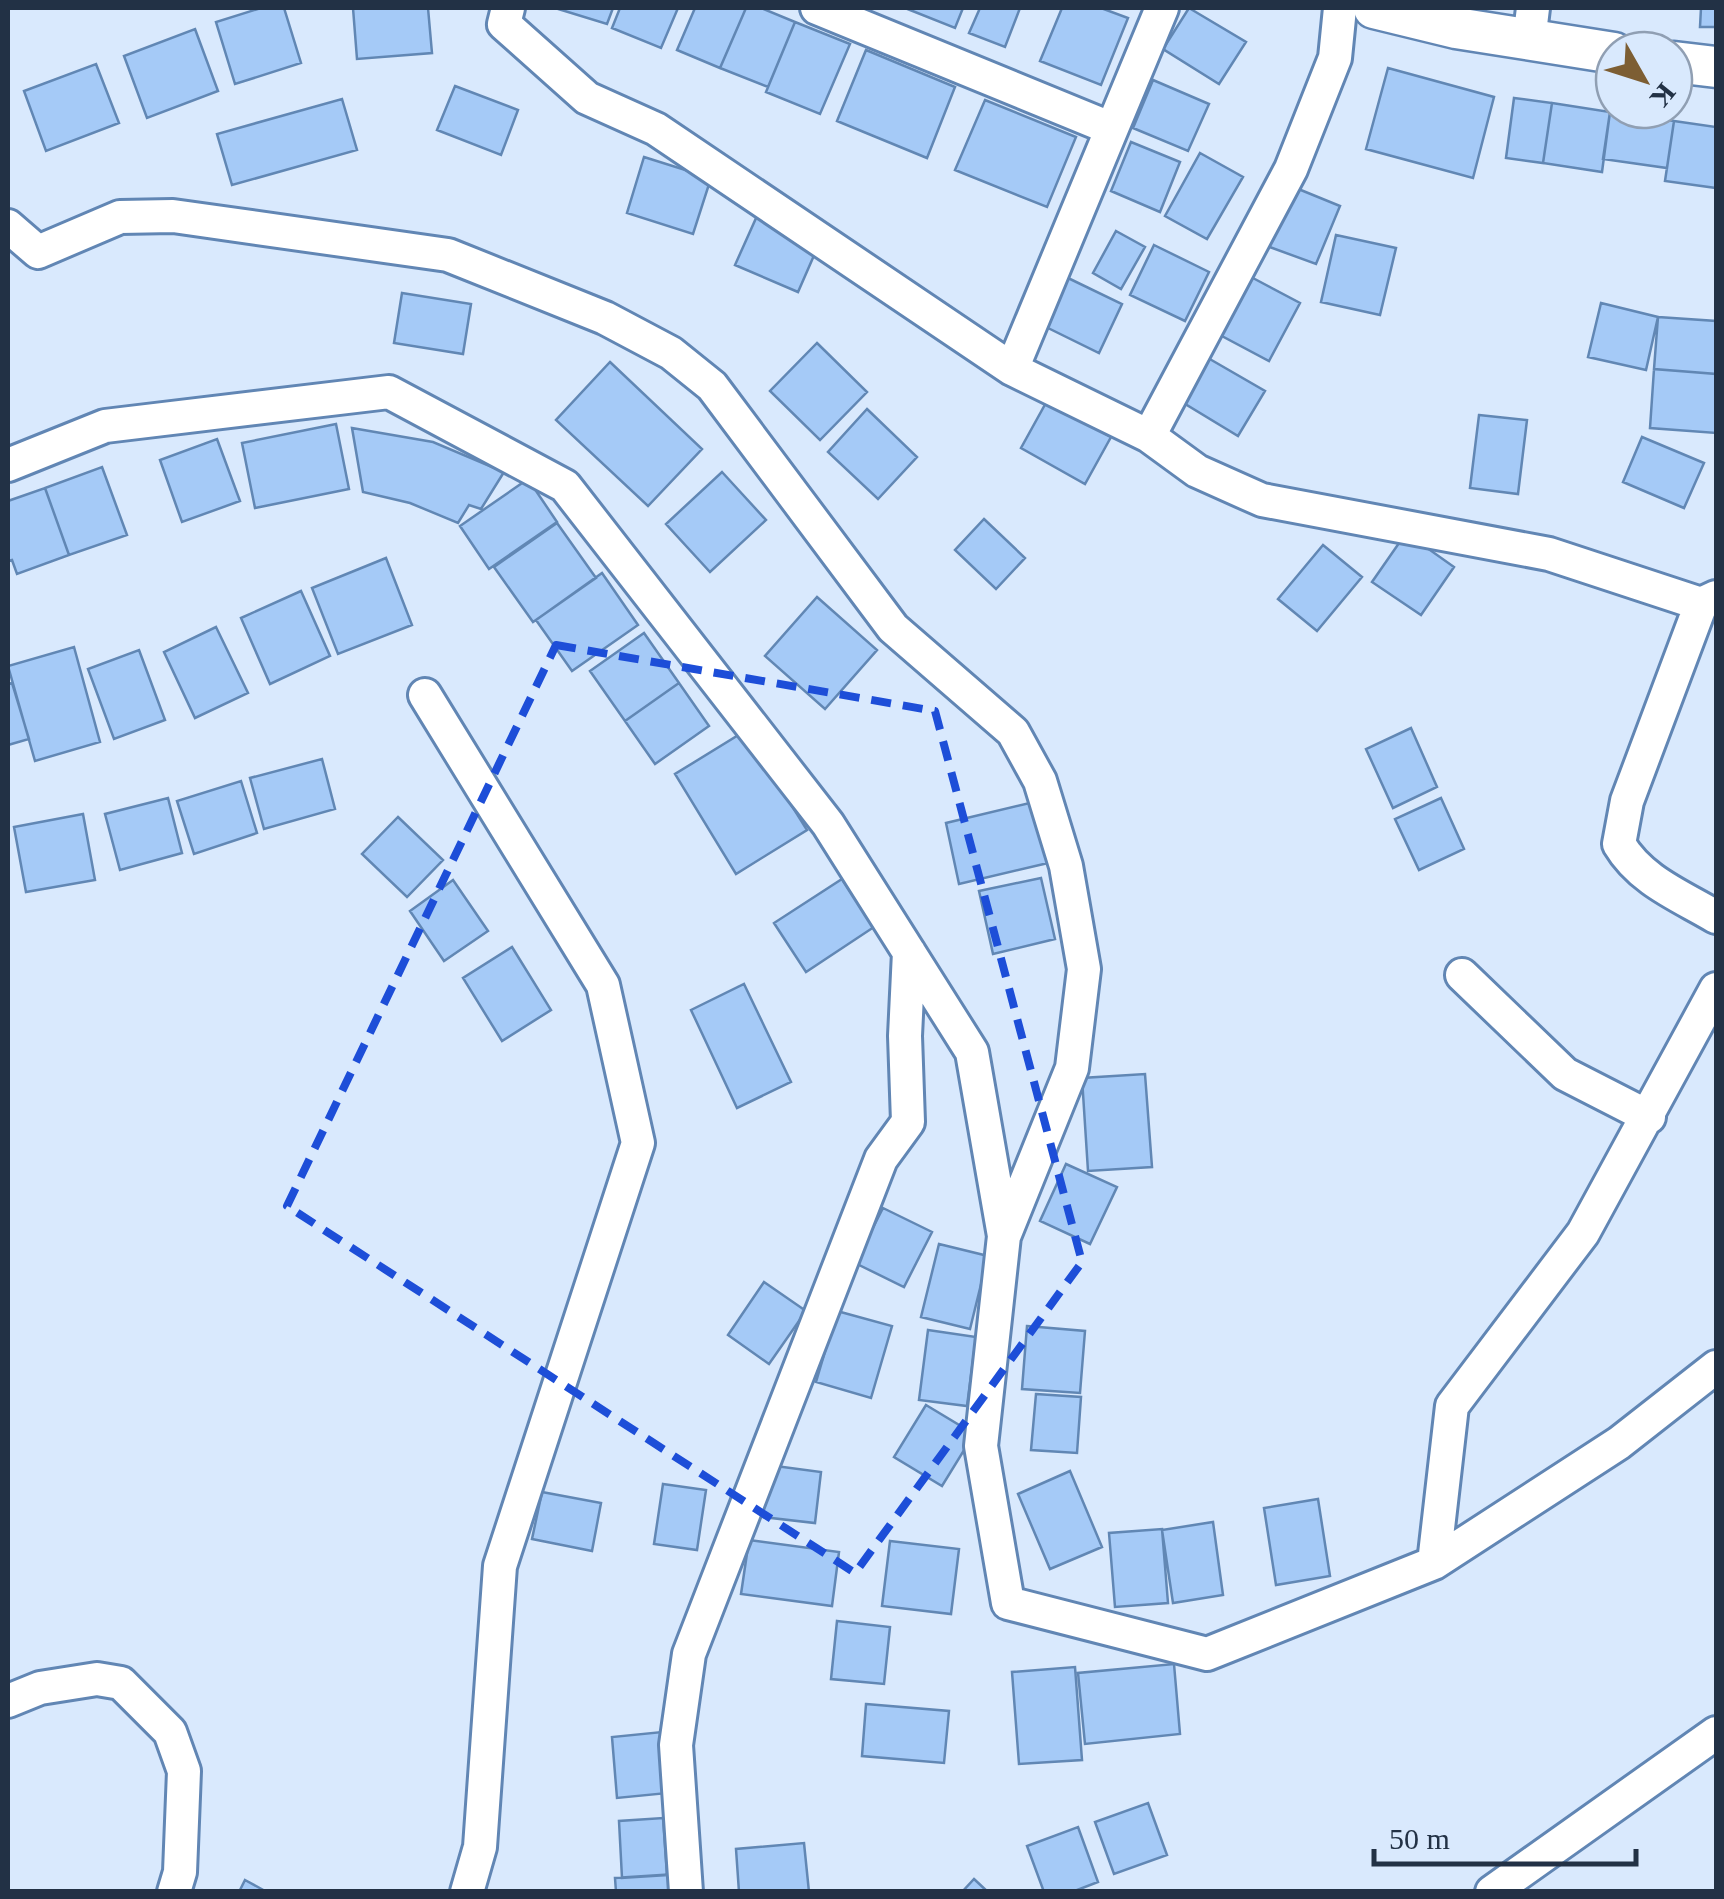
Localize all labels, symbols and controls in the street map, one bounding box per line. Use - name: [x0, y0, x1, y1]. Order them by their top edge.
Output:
- north arrow: [1594, 30, 1694, 130]
- text: K: [1644, 77, 1682, 114]
- scale bar: [1374, 1804, 1636, 1866]
- text: 50 m: [1389, 1822, 1450, 1855]

